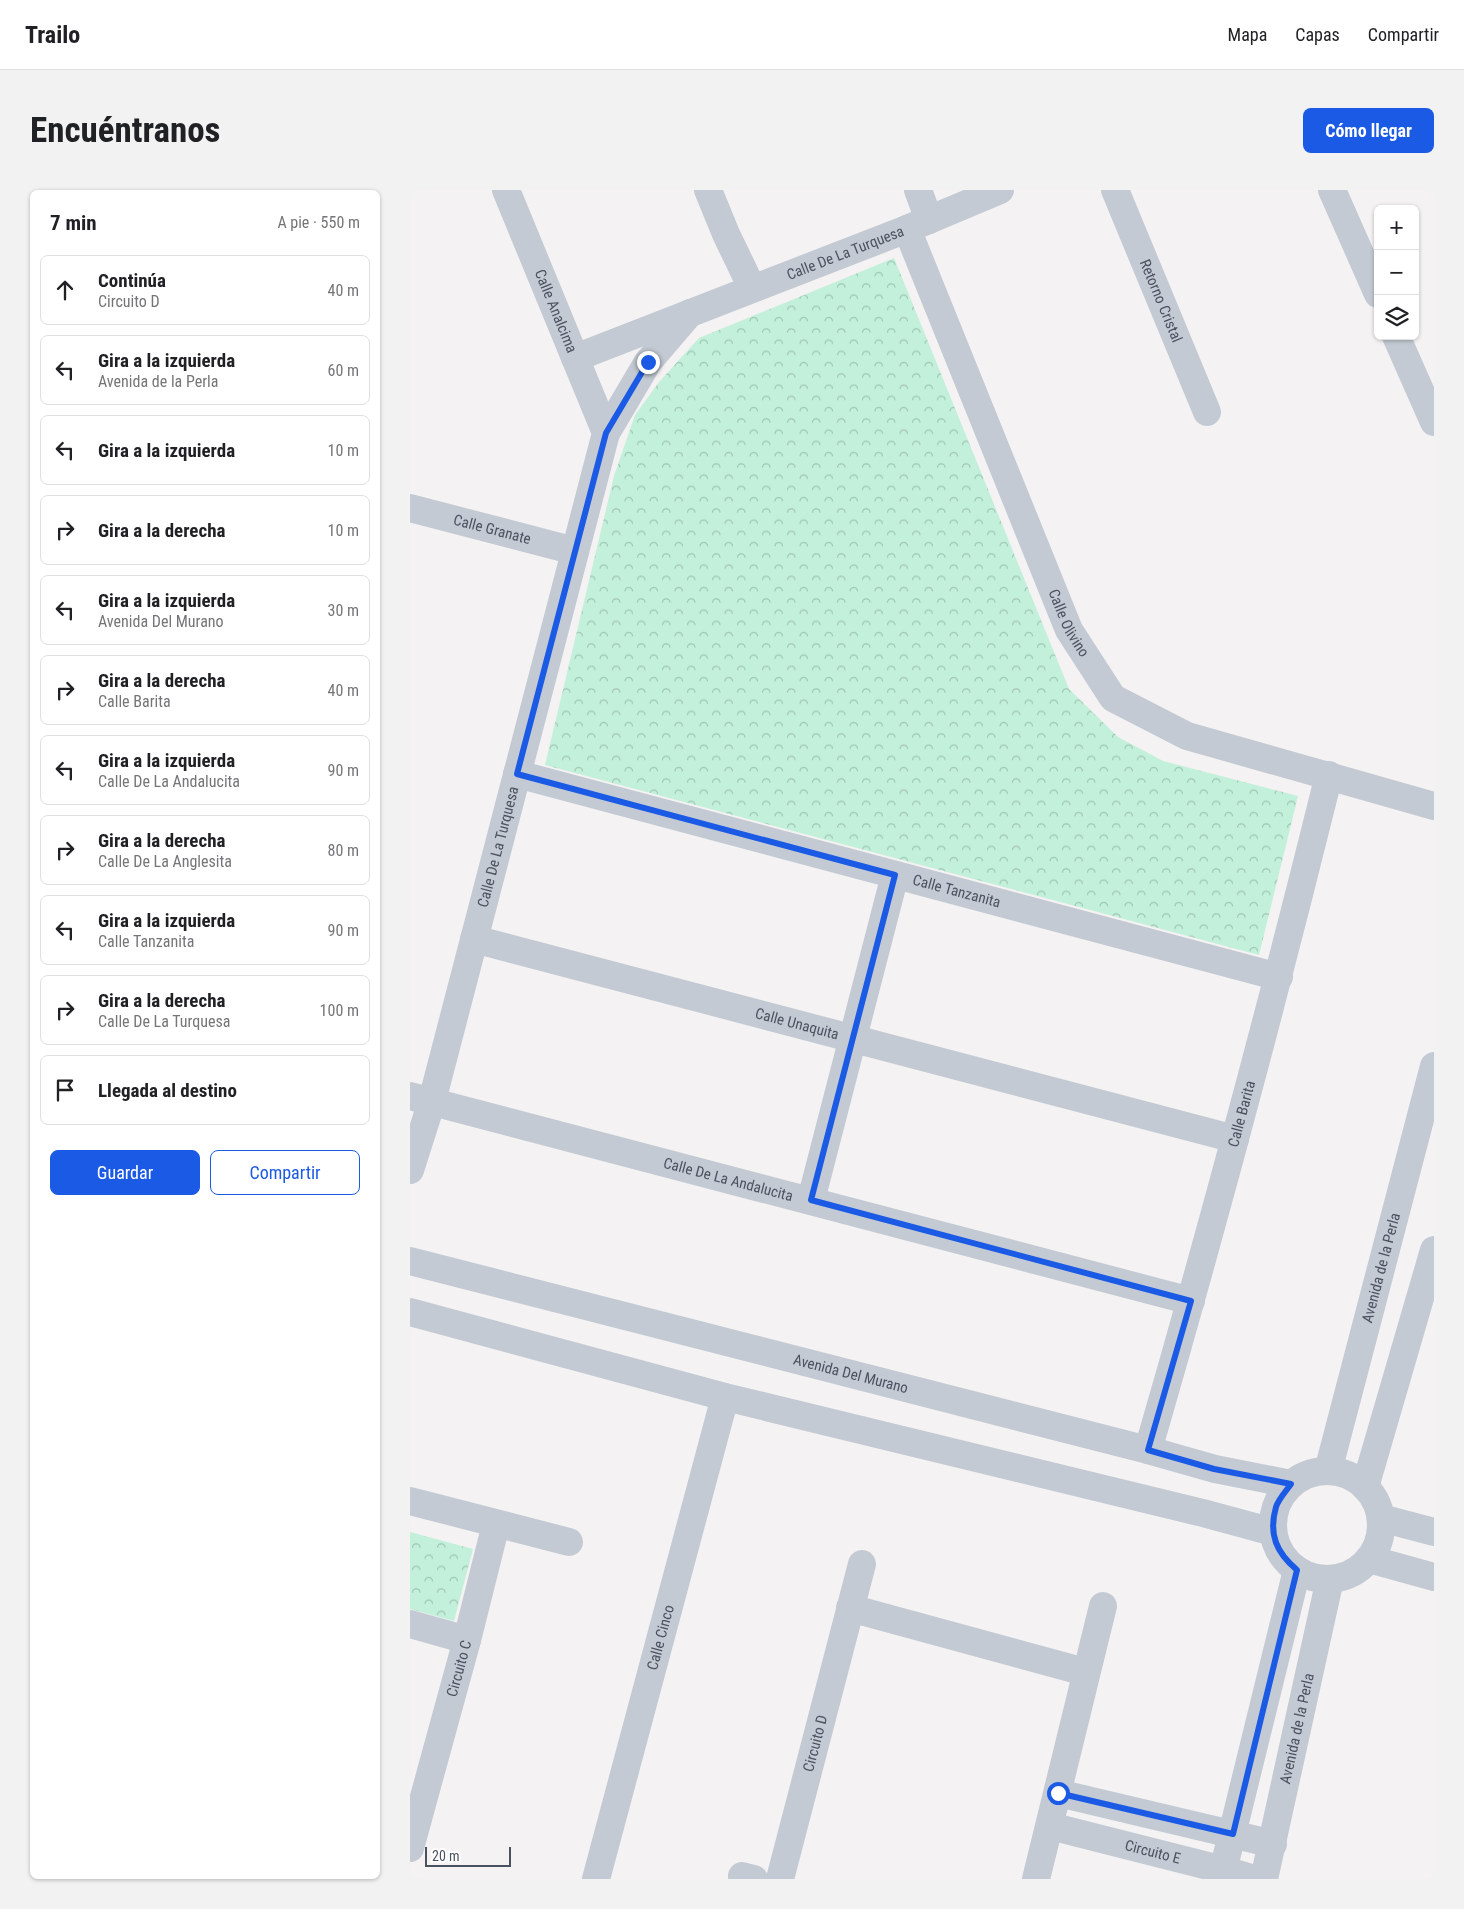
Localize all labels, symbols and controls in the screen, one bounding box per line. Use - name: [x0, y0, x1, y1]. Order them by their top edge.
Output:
- text: Trailo: [25, 21, 80, 49]
- text: Mapa: [1228, 24, 1267, 45]
- text: Capas: [1295, 24, 1340, 45]
- text: Compartir: [1368, 24, 1439, 45]
- button: Cómo llegar: [1303, 108, 1434, 153]
- text: Encuéntranos: [30, 110, 221, 151]
- map controls: [1374, 205, 1419, 340]
- button: +: [1374, 205, 1419, 250]
- text: 7 min: [50, 211, 97, 235]
- text: A pie · 550 m: [277, 213, 360, 232]
- street label: Calle De La Turquesa: [784, 222, 907, 284]
- button: −: [1374, 250, 1419, 295]
- street label: Retorno Cristal: [1136, 257, 1186, 345]
- street label: Calle Analcima: [531, 267, 581, 356]
- text: Continúa: [98, 269, 166, 292]
- icon: ahead: [51, 276, 79, 304]
- text: 40 m: [327, 281, 359, 300]
- text: Circuito D: [98, 292, 160, 311]
- button: layers: [1374, 295, 1419, 340]
- text: Gira a la izquierda: [98, 349, 235, 372]
- route end: [637, 351, 660, 374]
- icon: left: [51, 356, 79, 384]
- text: 60 m: [327, 361, 359, 380]
- text: Avenida de la Perla: [98, 372, 218, 391]
- icon: left: [51, 436, 79, 464]
- text: Gira a la izquierda: [98, 439, 235, 462]
- text: 10 m: [327, 441, 359, 460]
- street label: Calle Granate: [452, 511, 533, 548]
- icon: right: [51, 516, 79, 544]
- text: Gira a la derecha: [98, 519, 225, 542]
- text: 10 m: [327, 521, 359, 540]
- street label: Calle Olivino: [1044, 586, 1093, 660]
- text: Gira a la izquierda: [98, 589, 235, 612]
- icon: left: [51, 596, 79, 624]
- text: 30 m: [327, 601, 359, 620]
- text: Avenida Del Murano: [98, 612, 224, 631]
- text: Gira a la derecha: [98, 669, 225, 692]
- icon: right: [51, 676, 79, 704]
- text: 40 m: [327, 681, 359, 700]
- text: Calle Barita: [98, 692, 171, 711]
- text: Gira a la izquierda: [98, 749, 235, 772]
- icon: left: [51, 756, 79, 784]
- text: 90 m: [327, 761, 359, 780]
- text: Calle De La Andalucita: [98, 772, 240, 791]
- street label: Calle De La Turquesa: [474, 784, 523, 909]
- text: Gira a la derecha: [98, 829, 225, 852]
- icon: right: [51, 836, 79, 864]
- text: 80 m: [327, 841, 359, 860]
- text: Calle De La Anglesita: [98, 852, 232, 871]
- street label: Calle Tanzanita: [911, 871, 1003, 911]
- text: Gira a la izquierda: [98, 909, 235, 932]
- icon: left: [51, 916, 79, 944]
- text: 90 m: [327, 921, 359, 940]
- text: Calle Tanzanita: [98, 932, 194, 951]
- text: Gira a la derecha: [98, 989, 225, 1012]
- icon: right: [51, 996, 79, 1024]
- text: 100 m: [320, 1001, 359, 1020]
- street label: Calle Unaquita: [753, 1004, 841, 1044]
- text: Calle De La Turquesa: [98, 1012, 230, 1031]
- icon: arrive: [51, 1076, 79, 1104]
- text: Llegada al destino: [98, 1079, 237, 1102]
- street label: Calle Barita: [1224, 1079, 1259, 1149]
- button: Guardar: [50, 1150, 200, 1195]
- button: Compartir: [210, 1150, 360, 1195]
- street label: Calle De La Andalucita: [662, 1154, 795, 1205]
- street label: Avenida de la Perla: [1358, 1211, 1404, 1325]
- street label: Avenida Del Murano: [791, 1351, 910, 1397]
- street label: Calle Cinco: [643, 1603, 678, 1672]
- street label: Circuito C: [443, 1638, 475, 1699]
- street label: Avenida de la Perla: [1276, 1671, 1318, 1786]
- street label: Circuito D: [799, 1713, 831, 1774]
- route start: [1047, 1782, 1070, 1805]
- street label: Circuito E: [1123, 1836, 1183, 1868]
- scale bar: [425, 1844, 511, 1867]
- text: 20 m: [432, 1848, 460, 1864]

